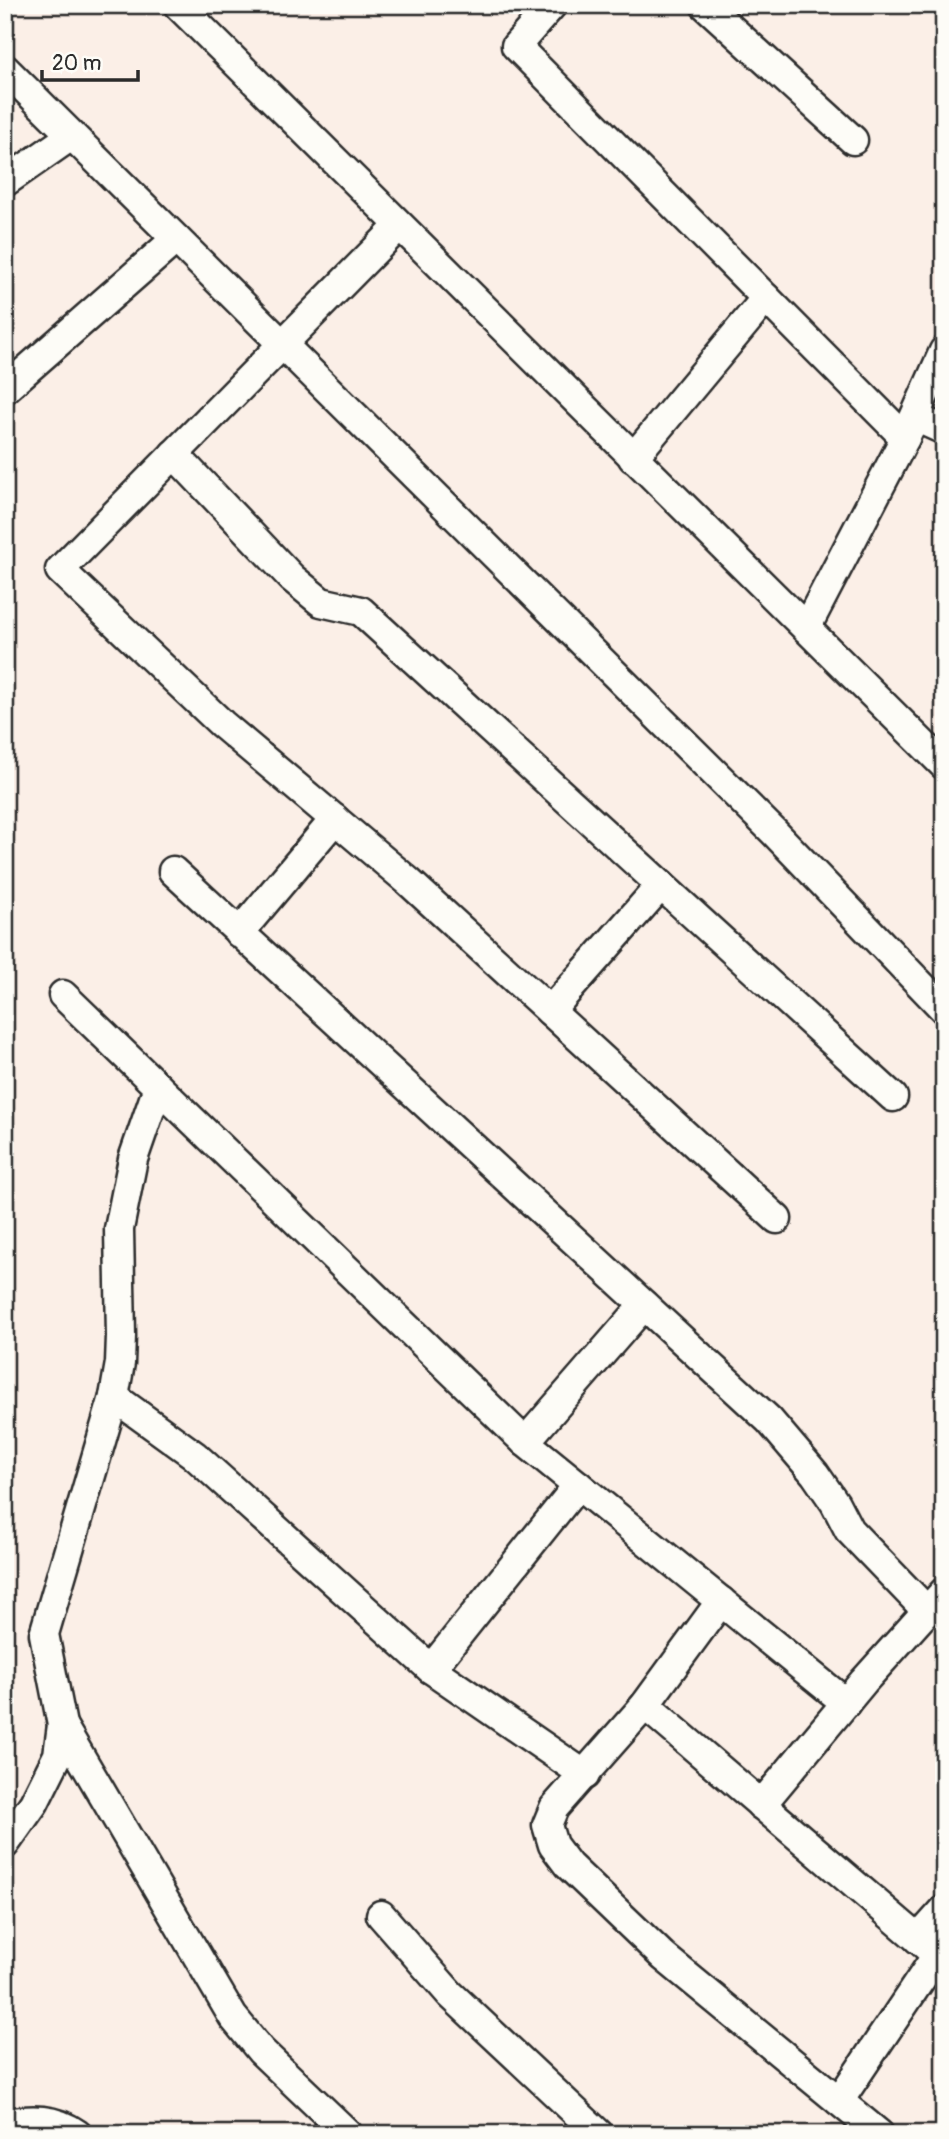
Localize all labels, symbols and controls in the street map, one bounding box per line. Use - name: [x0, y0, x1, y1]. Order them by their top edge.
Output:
- scale bar: [42, 38, 138, 82]
- text: 20 m: [52, 50, 101, 77]

